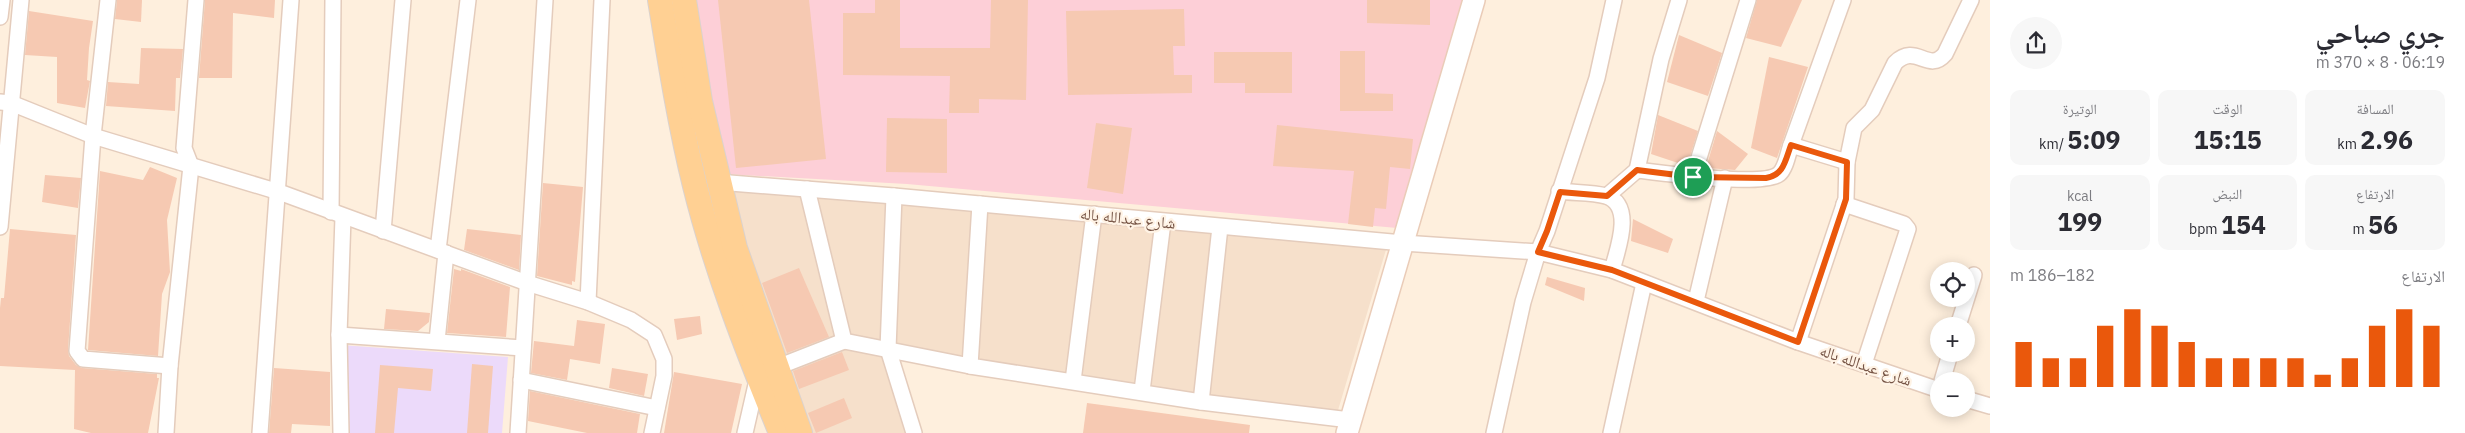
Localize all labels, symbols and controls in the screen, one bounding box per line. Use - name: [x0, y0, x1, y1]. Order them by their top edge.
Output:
- text: جري صباحي: [2315, 14, 2445, 51]
- button: share: [2010, 17, 2062, 69]
- text: 06:19 · 8 × 370 m: [2316, 52, 2445, 72]
- text: الوتيرة: [2063, 100, 2097, 118]
- text: الوقت: [2212, 100, 2243, 118]
- text: المسافة: [2357, 100, 2394, 118]
- text: 5:09: [2067, 123, 2121, 156]
- text: 15:15: [2193, 123, 2262, 156]
- text: 2.96: [2360, 123, 2413, 156]
- text: /km: [2039, 135, 2067, 153]
- text: km: [2337, 135, 2360, 153]
- pin: [1672, 156, 1714, 198]
- icon: arrive: [1679, 163, 1707, 191]
- text: النبض: [2213, 185, 2242, 203]
- text: الارتفاع: [2356, 185, 2394, 203]
- text: kcal: [2067, 187, 2093, 205]
- street label: شارع عبدالله باله: [1079, 203, 1177, 234]
- text: 199: [2057, 205, 2102, 238]
- text: 154: [2221, 208, 2266, 241]
- text: 56: [2368, 208, 2398, 241]
- text: bpm: [2189, 220, 2221, 238]
- text: m: [2352, 220, 2368, 238]
- map controls: [1930, 262, 1975, 417]
- button: locate: [1930, 262, 1975, 307]
- text: 182–186 m: [2010, 265, 2095, 285]
- text: الارتفاع: [2401, 266, 2445, 286]
- button: +: [1930, 317, 1975, 362]
- street label: شارع عبدالله باله: [1817, 340, 1915, 391]
- button: −: [1930, 372, 1975, 417]

